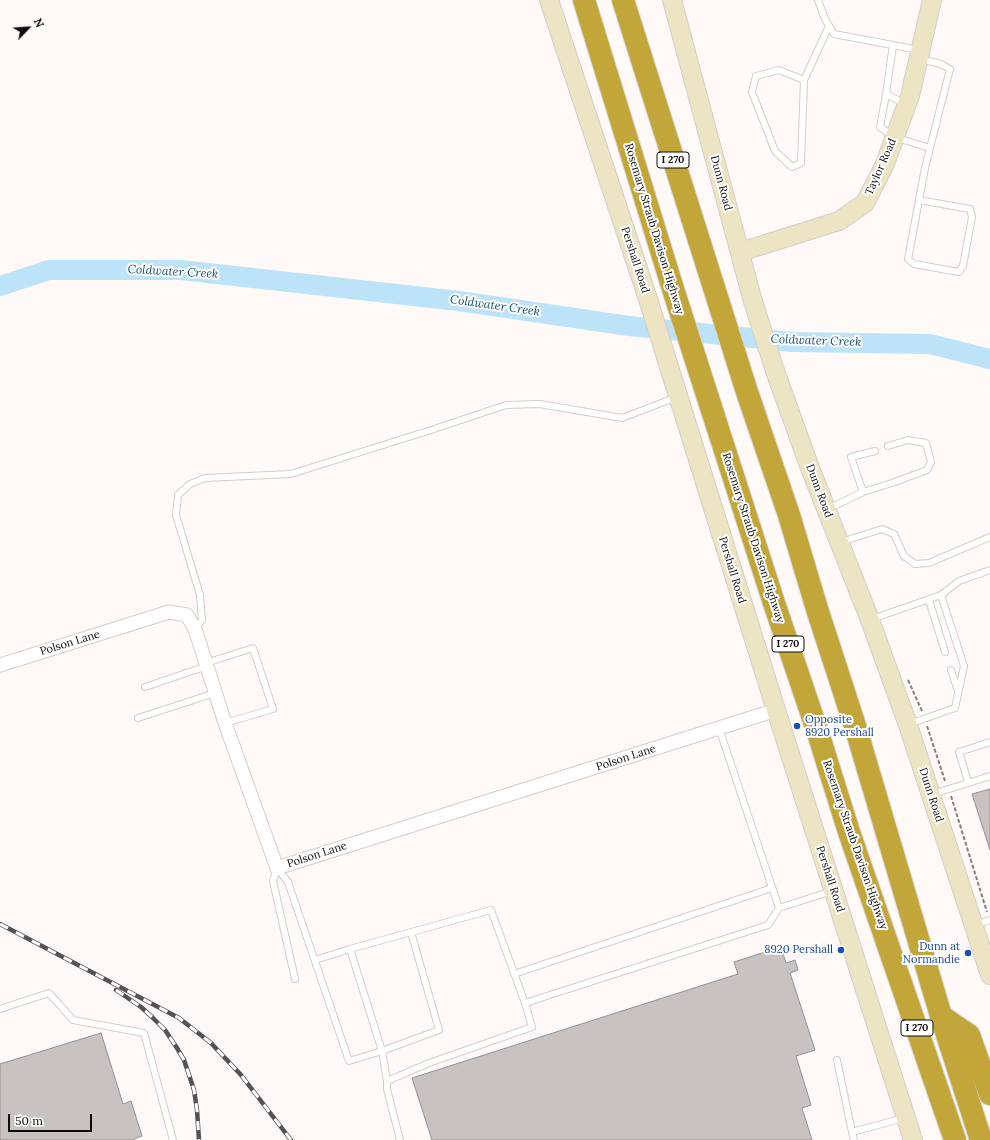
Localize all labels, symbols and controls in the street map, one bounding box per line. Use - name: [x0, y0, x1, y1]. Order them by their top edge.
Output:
- north arrow: [8, 8, 48, 48]
- text: N: [31, 16, 47, 30]
- street label: Taylor Road: [863, 137, 899, 197]
- street label: Rosemary Straub Davison Highway: [622, 142, 686, 316]
- road number: I 270: [657, 152, 689, 168]
- street label: Dunn Road: [707, 154, 735, 212]
- street label: Pershall Road: [618, 225, 652, 295]
- water label: Coldwater Creek: [127, 262, 219, 282]
- water label: Coldwater Creek: [449, 293, 541, 319]
- water label: Coldwater Creek: [770, 332, 862, 350]
- street label: Rosemary Straub Davison Highway: [719, 451, 787, 625]
- street label: Dunn Road: [803, 462, 835, 520]
- street label: Pershall Road: [716, 535, 748, 605]
- street label: Polson Lane: [38, 628, 102, 658]
- road number: I 270: [772, 636, 804, 652]
- place label: Opposite 8920 Pershall: [805, 713, 874, 739]
- marker: Opposite 8920 Pershall: [792, 721, 802, 731]
- street label: Polson Lane: [594, 742, 658, 774]
- street label: Rosemary Straub Davison Highway: [820, 759, 890, 931]
- street label: Dunn Road: [916, 766, 946, 824]
- street label: Polson Lane: [285, 839, 349, 871]
- street label: Pershall Road: [813, 844, 847, 914]
- place label: Dunn at Normandie: [903, 940, 960, 966]
- place label: 8920 Pershall: [764, 943, 833, 957]
- marker: 8920 Pershall: [836, 945, 846, 955]
- marker: Dunn at Normandie: [963, 948, 973, 958]
- road number: I 270: [901, 1020, 933, 1036]
- scale bar: [10, 1106, 94, 1132]
- text: 50 m: [15, 1113, 43, 1128]

